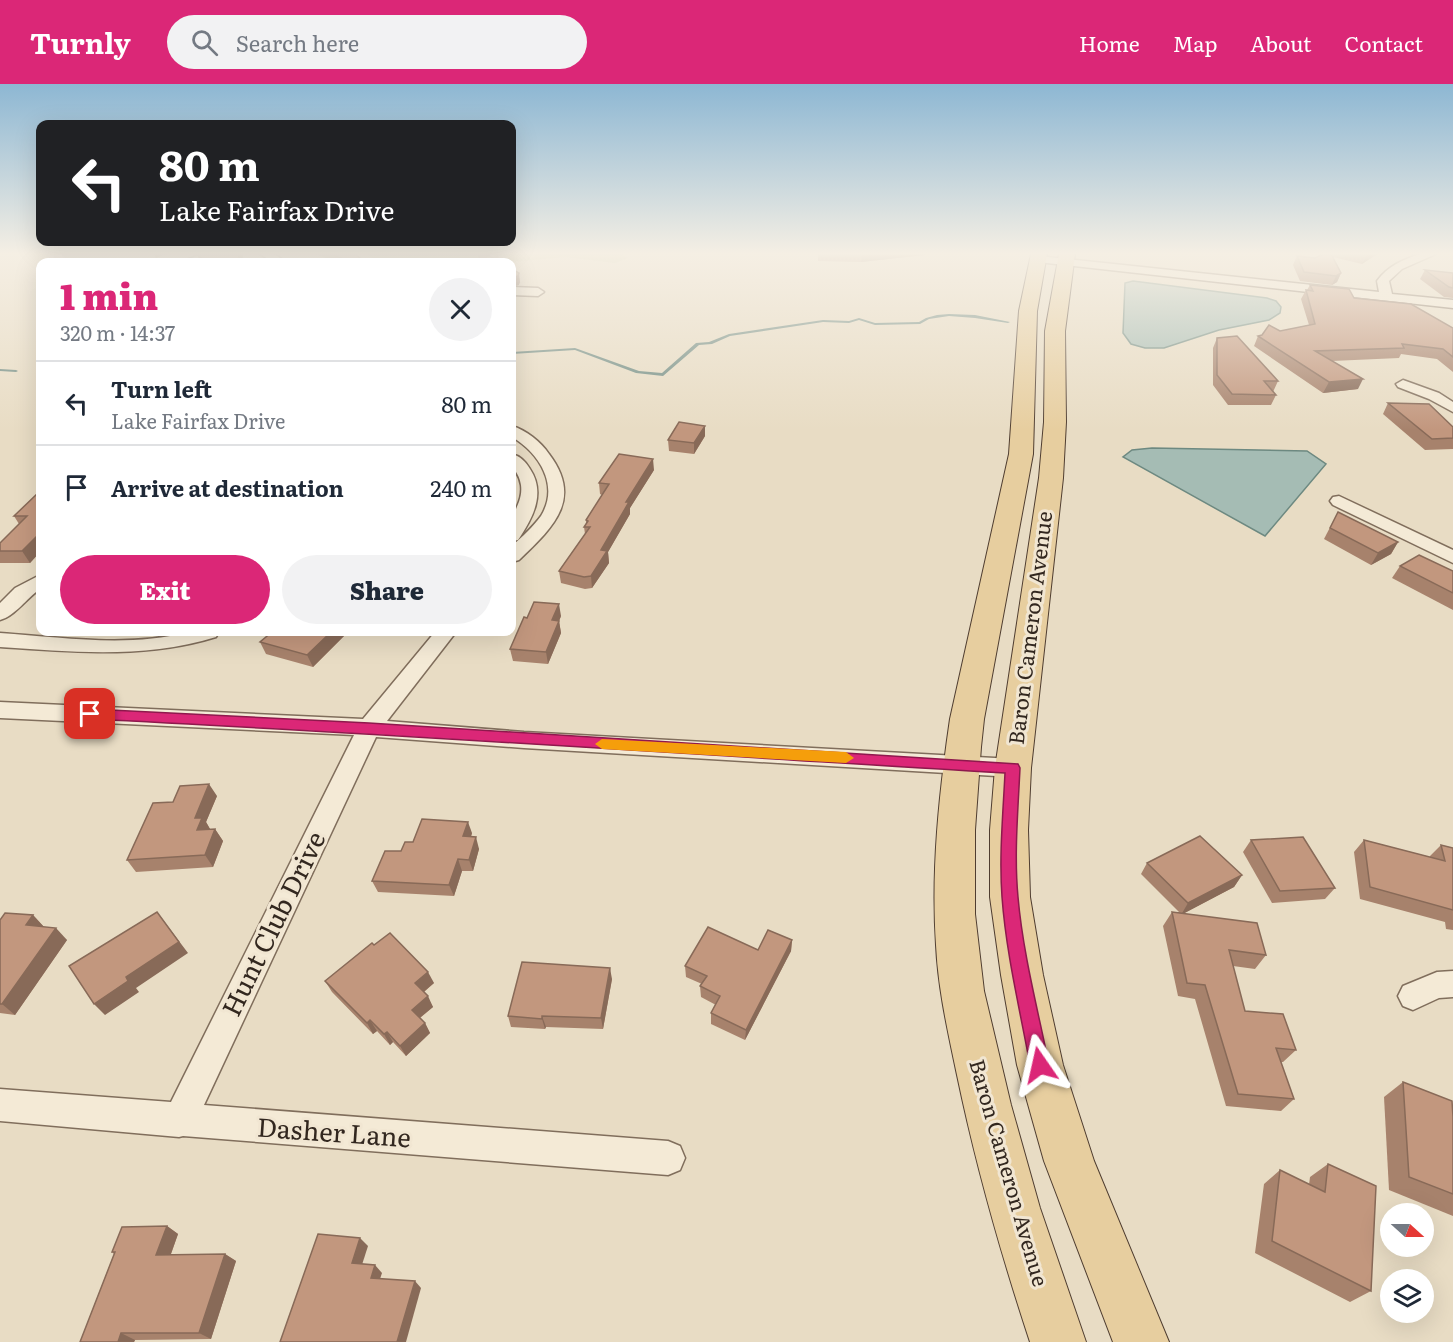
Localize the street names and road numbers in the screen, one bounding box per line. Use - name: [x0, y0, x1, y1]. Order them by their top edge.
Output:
- street label: Baron Cameron Avenue: [999, 509, 1058, 746]
- street label: Hunt Club Drive: [210, 824, 333, 1022]
- street label: Baron Cameron Avenue: [963, 1055, 1058, 1290]
- street label: Dasher Lane: [256, 1106, 412, 1155]

